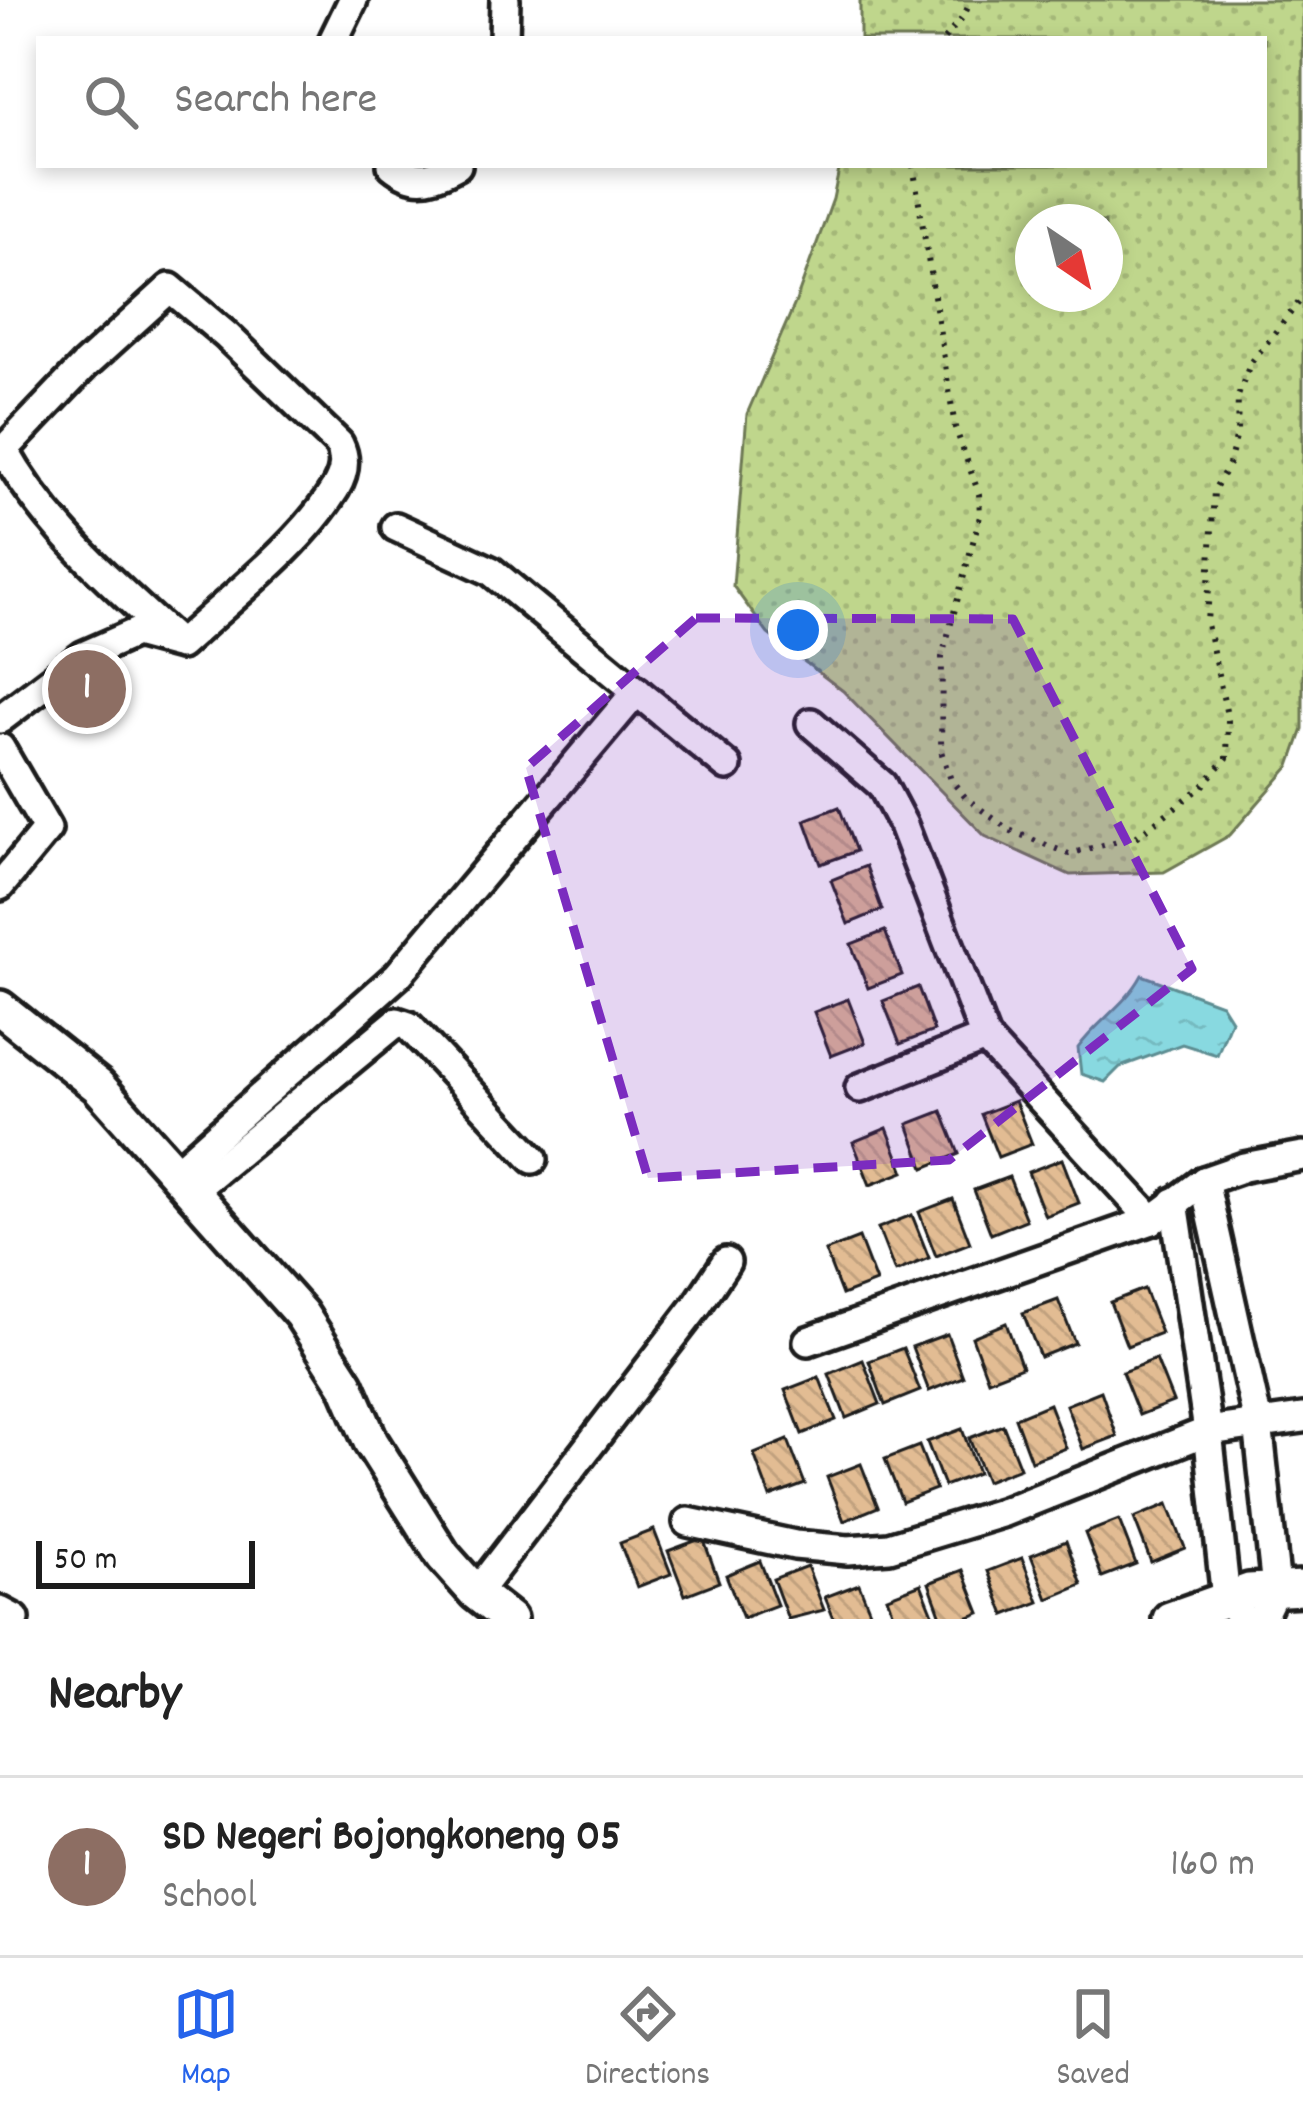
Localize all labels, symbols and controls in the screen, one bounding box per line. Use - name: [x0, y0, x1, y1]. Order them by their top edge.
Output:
- search box: [36, 36, 1267, 168]
- icon: search: [78, 69, 144, 135]
- text: Search here: [174, 70, 377, 134]
- north arrow: [1015, 204, 1123, 312]
- your location: [768, 600, 828, 660]
- pin: 1: [48, 644, 126, 734]
- scale bar: [36, 1535, 255, 1588]
- text: 50 m: [54, 1538, 118, 1585]
- text: Nearby: [48, 1661, 181, 1733]
- text: SD Negeri Bojongkoneng 05: [162, 1807, 621, 1871]
- text: 1: [83, 1839, 91, 1894]
- text: 160 m: [1170, 1839, 1255, 1894]
- text: School: [162, 1871, 257, 1926]
- tab: Map: [173, 1981, 239, 2100]
- tab: Directions: [585, 1981, 710, 2100]
- tab: Saved: [1056, 1981, 1130, 2100]

